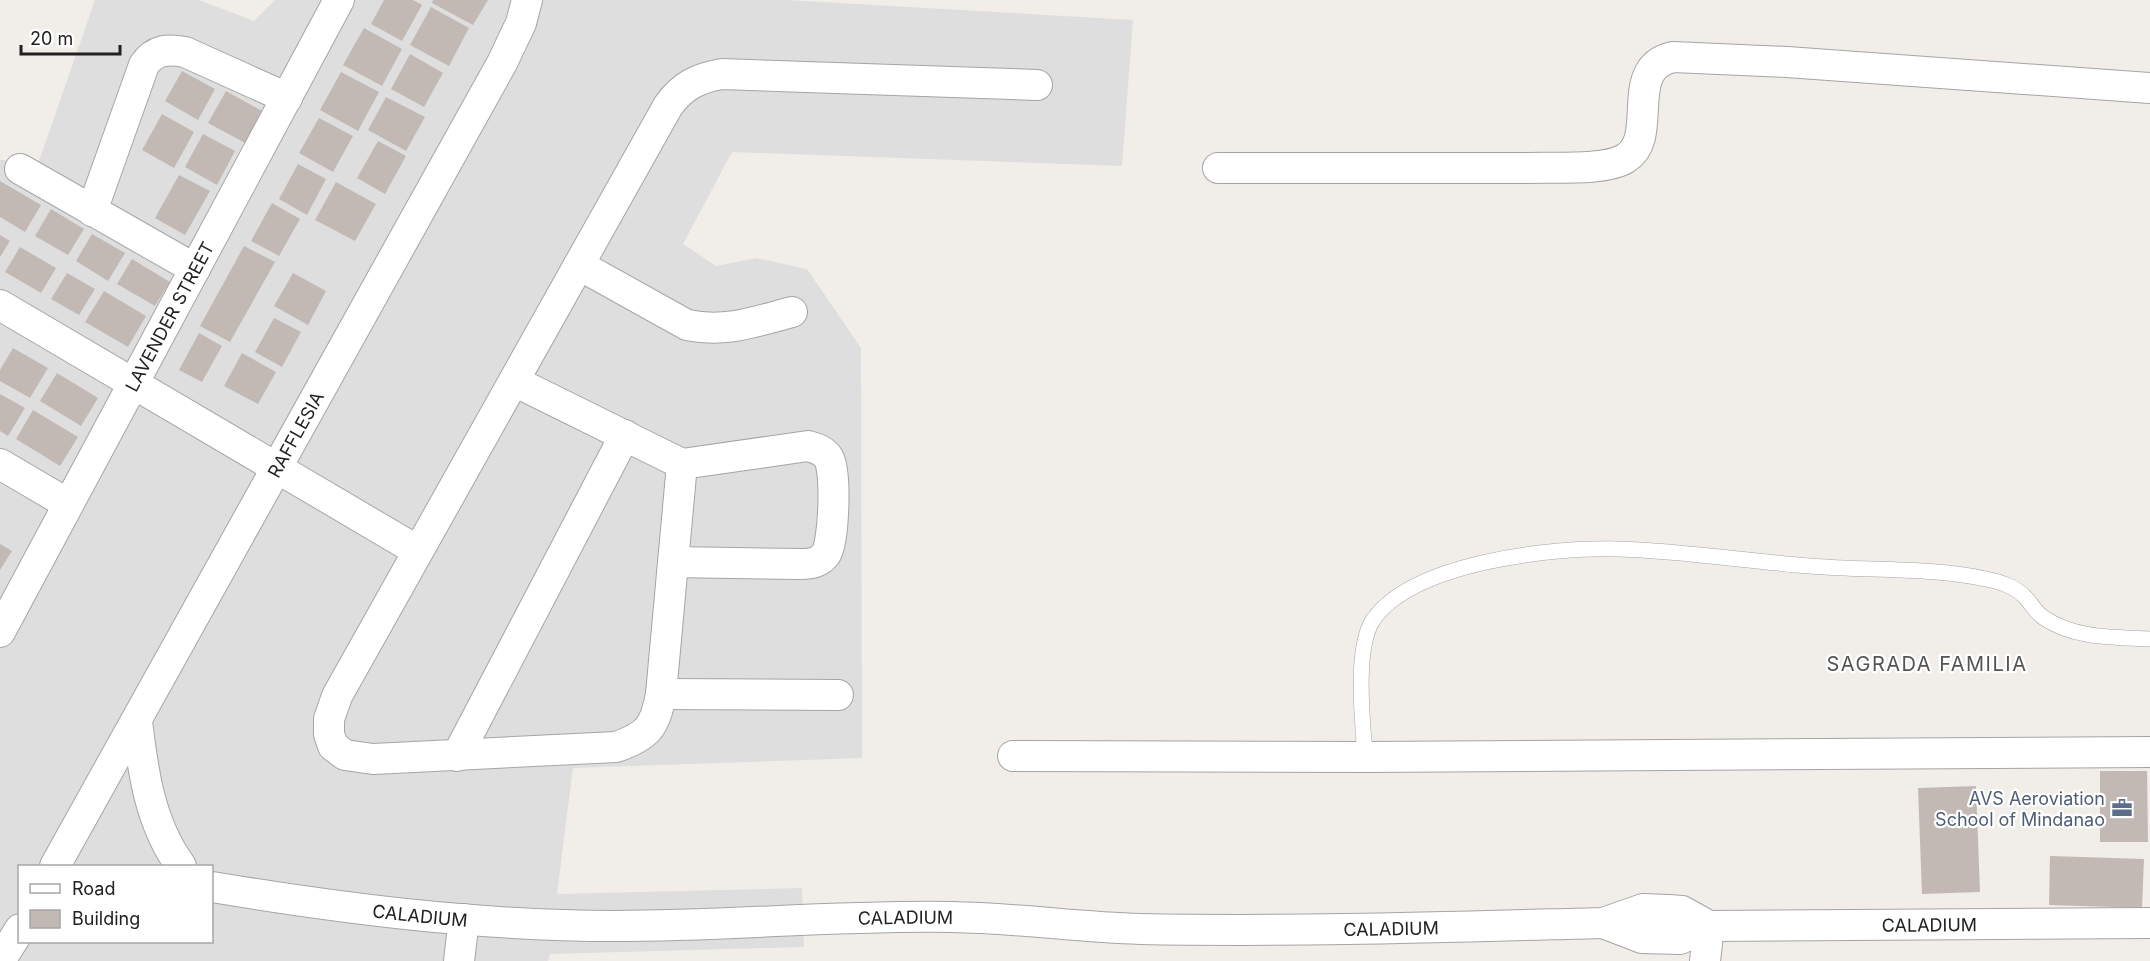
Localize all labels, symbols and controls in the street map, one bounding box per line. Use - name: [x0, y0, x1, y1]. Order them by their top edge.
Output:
- scale bar: [21, 18, 120, 56]
- text: 20 m: [30, 28, 73, 49]
- street label: LAVENDER STREET: [121, 238, 218, 395]
- street label: RAFFLESIA: [263, 388, 328, 481]
- district label: SAGRADA FAMILIA: [1827, 652, 2027, 676]
- place label: AVS Aeroviation School of Mindanao: [1935, 788, 2105, 830]
- office icon: AVS Aeroviation School of Mindanao: [2110, 796, 2134, 820]
- legend: [18, 865, 213, 943]
- text: Road: [72, 878, 115, 899]
- street label: CALADIUM: [371, 900, 468, 930]
- street label: CALADIUM: [858, 906, 953, 928]
- text: Building: [72, 908, 140, 929]
- street label: CALADIUM: [1882, 914, 1977, 935]
- street label: CALADIUM: [1343, 917, 1439, 940]

